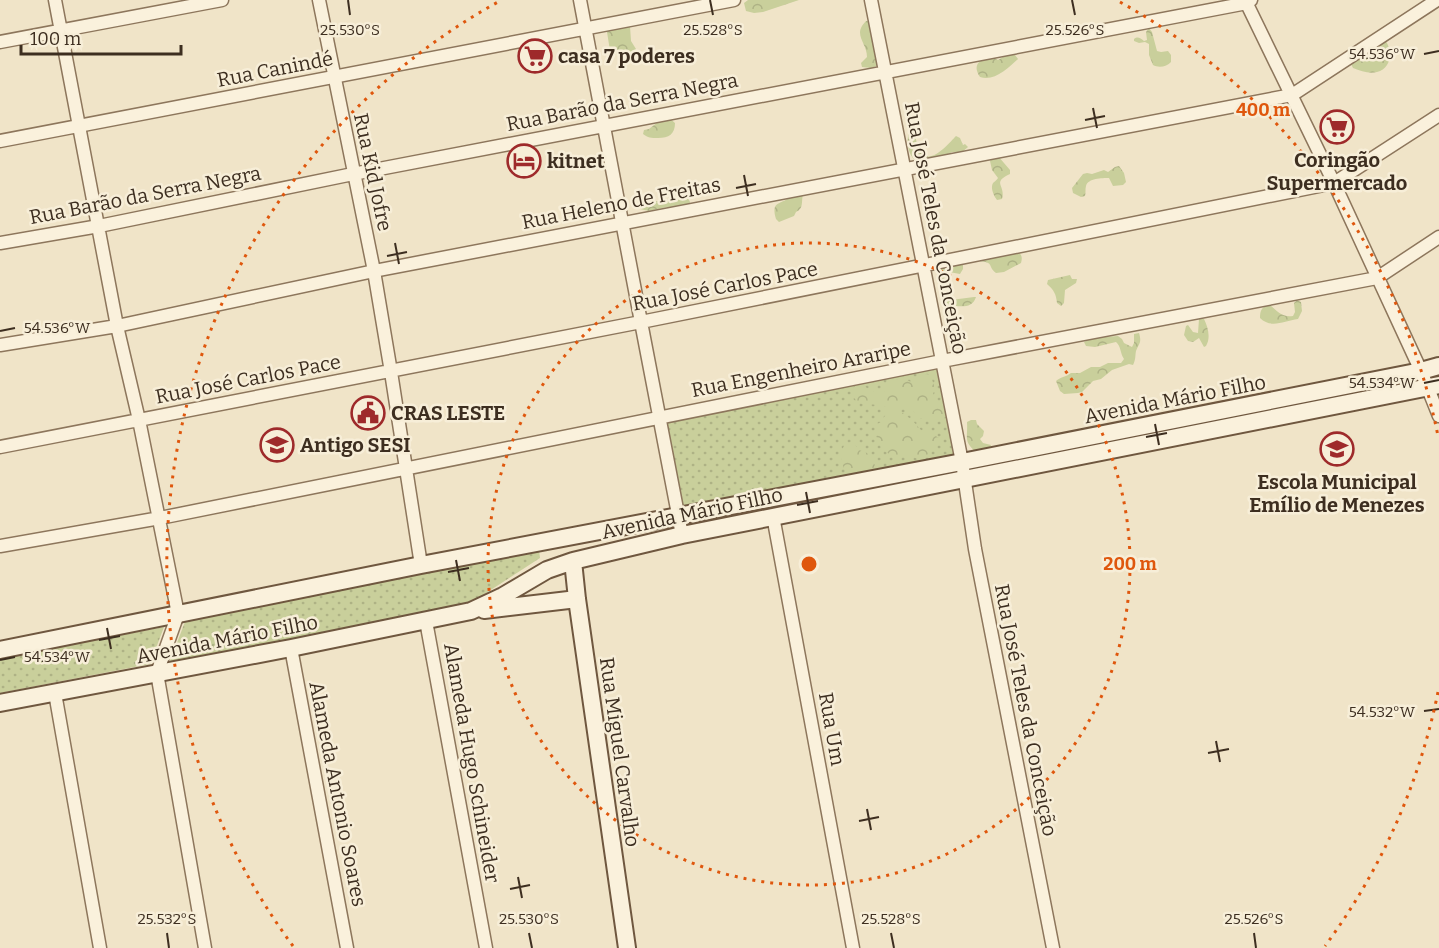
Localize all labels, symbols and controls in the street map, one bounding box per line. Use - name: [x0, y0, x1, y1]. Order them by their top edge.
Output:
- scale bar: [21, 18, 182, 56]
- text: 25.530°S: [320, 21, 380, 39]
- text: 25.528°S: [683, 21, 743, 39]
- text: 25.526°S: [1046, 21, 1104, 39]
- text: 100 m: [30, 28, 81, 50]
- supermarket icon: casa 7 poderes: [517, 38, 553, 74]
- place label: casa 7 poderes: [558, 44, 695, 68]
- text: 54.536°W: [1349, 45, 1416, 63]
- street label: Rua Canindé: [215, 46, 335, 92]
- street label: Rua Barão da Serra Negra: [504, 68, 740, 136]
- text: 400 m: [1236, 99, 1290, 121]
- street label: Rua José Teles da Conceição: [900, 100, 972, 356]
- supermarket icon: Coringão Supermercado: [1319, 109, 1355, 145]
- street label: Rua Kid Jofre: [349, 111, 397, 233]
- hotel icon: kitnet: [506, 143, 542, 179]
- place label: Coringão Supermercado: [1267, 148, 1407, 195]
- place label: kitnet: [547, 149, 605, 173]
- street label: Rua Barão da Serra Negra: [27, 161, 263, 229]
- street label: Rua Heleno de Freitas: [520, 172, 722, 234]
- street label: Rua José Carlos Pace: [630, 256, 820, 316]
- text: 54.536°W: [24, 319, 91, 337]
- street label: Rua Engenheiro Araripe: [689, 336, 913, 402]
- street label: Rua José Carlos Pace: [153, 349, 343, 409]
- street label: Avenida Mário Filho: [1082, 370, 1268, 428]
- text: 54.534°W: [1349, 374, 1416, 392]
- public building icon: CRAS LESTE: [350, 395, 386, 431]
- place label: CRAS LESTE: [391, 401, 505, 425]
- school or university icon: Antigo SESI: [259, 427, 295, 463]
- school or university icon: Escola Municipal Emílio de Menezes: [1319, 431, 1355, 467]
- place label: Antigo SESI: [300, 433, 410, 457]
- place label: Escola Municipal Emílio de Menezes: [1249, 470, 1425, 517]
- street label: Avenida Mário Filho: [599, 482, 785, 544]
- text: 200 m: [1103, 553, 1157, 575]
- centre of rings: [799, 554, 819, 574]
- street label: Rua José Teles da Conceição: [990, 582, 1062, 838]
- street label: Avenida Mário Filho: [134, 610, 320, 668]
- street label: Alameda Hugo Schineider: [439, 641, 505, 885]
- text: 54.534°W: [24, 648, 91, 666]
- street label: Rua Miguel Carvalho: [595, 656, 645, 848]
- street label: Alameda Antonio Soares: [304, 679, 372, 909]
- street label: Rua Um: [814, 690, 850, 768]
- text: 54.532°W: [1349, 703, 1416, 721]
- text: 25.532°S: [137, 910, 197, 928]
- text: 25.530°S: [499, 910, 559, 928]
- text: 25.528°S: [861, 910, 921, 928]
- text: 25.526°S: [1225, 910, 1283, 928]

